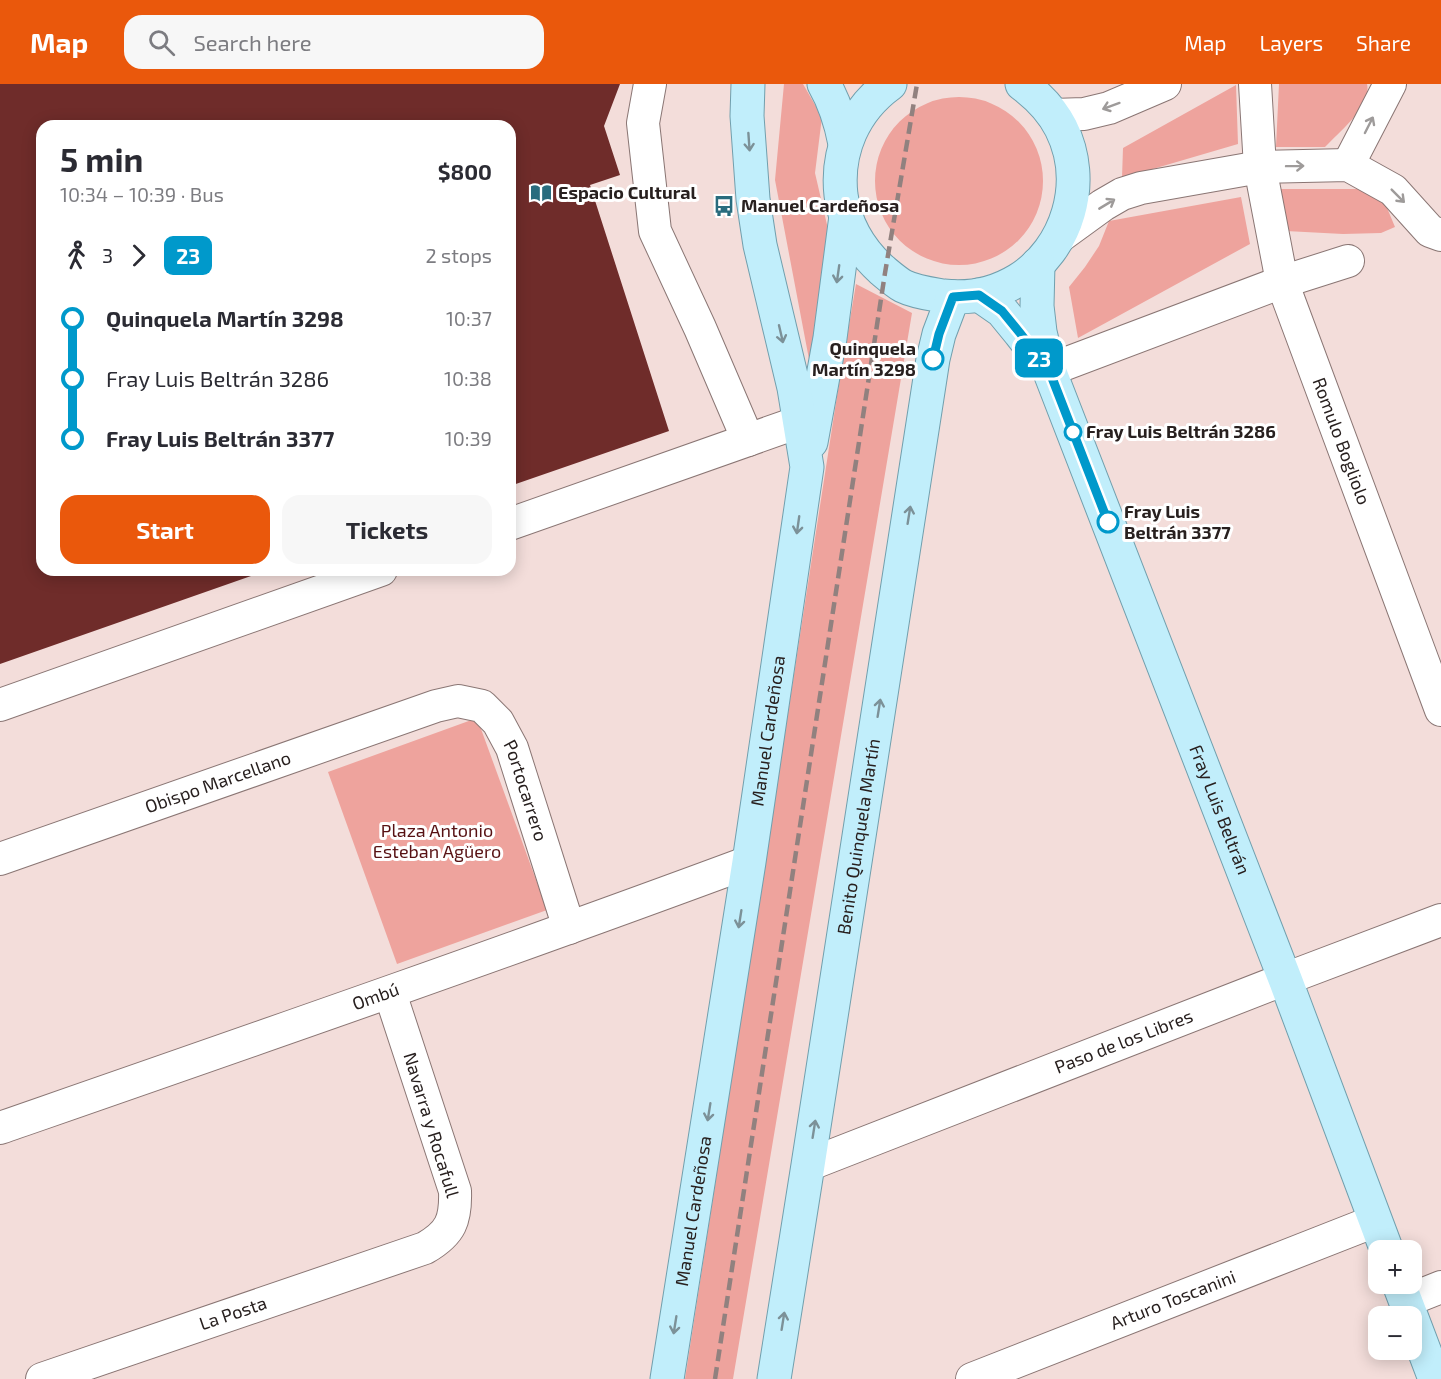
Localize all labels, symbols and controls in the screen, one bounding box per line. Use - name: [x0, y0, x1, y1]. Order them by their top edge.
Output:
- search box: [124, 15, 544, 69]
- text: Map: [30, 25, 88, 59]
- icon: search: [145, 26, 178, 59]
- text: Search here: [193, 29, 312, 55]
- text: Map: [1184, 30, 1226, 55]
- text: Layers: [1259, 30, 1323, 55]
- text: Share: [1356, 30, 1411, 55]
- one-way arrow: [1102, 102, 1121, 113]
- one-way arrow: [1364, 116, 1375, 134]
- one-way arrow: [744, 132, 755, 152]
- text: 5 min: [60, 139, 143, 179]
- text: $800: [438, 158, 492, 184]
- one-way arrow: [1284, 160, 1304, 172]
- library icon: Espacio Cultural: [529, 181, 553, 205]
- place label: Espacio Cultural: [558, 181, 697, 203]
- text: 10:34 – 10:39 · Bus: [60, 182, 224, 206]
- one-way arrow: [1390, 189, 1405, 204]
- bus stop icon: Manuel Cardeñosa: [712, 194, 736, 218]
- place label: Manuel Cardeñosa: [741, 194, 899, 216]
- one-way arrow: [1098, 197, 1115, 209]
- icon: walk: [60, 239, 93, 272]
- icon: forward: [122, 239, 155, 272]
- text: 3: [102, 243, 113, 267]
- text: 23: [176, 243, 200, 268]
- text: 2 stops: [425, 243, 492, 267]
- one-way arrow: [832, 264, 843, 283]
- text: Quinquela Martín 3298: [106, 305, 344, 331]
- text: 10:37: [446, 306, 492, 330]
- one-way arrow: [776, 324, 788, 343]
- place label: Quinquela Martín 3298: [812, 337, 916, 380]
- line badge: 23: [1012, 338, 1066, 378]
- text: 23: [1027, 346, 1051, 371]
- marker: Quinquela Martín 3298: [922, 348, 944, 370]
- text: Fray Luis Beltrán 3286: [106, 365, 329, 391]
- text: 10:38: [444, 366, 492, 390]
- street label: Romulo Bogliolo: [1308, 374, 1376, 507]
- place label: Fray Luis Beltrán 3286: [1086, 420, 1276, 442]
- marker: Fray Luis Beltrán 3286: [1064, 423, 1082, 441]
- text: Fray Luis Beltrán 3377: [106, 425, 334, 451]
- text: 10:39: [445, 426, 492, 450]
- button: Start: [60, 495, 270, 564]
- button: Tickets: [282, 495, 492, 564]
- place label: Fray Luis Beltrán 3377: [1124, 500, 1231, 543]
- one-way arrow: [903, 506, 914, 525]
- marker: Fray Luis Beltrán 3377: [1097, 511, 1119, 533]
- one-way arrow: [793, 514, 804, 534]
- street label: Manuel Cardeñosa: [745, 654, 789, 807]
- one-way arrow: [873, 698, 884, 718]
- street label: Portocarrero: [500, 736, 553, 844]
- street label: Benito Quinquela Martín: [832, 737, 884, 936]
- street label: Fray Luis Beltrán: [1185, 742, 1255, 878]
- street label: Obispo Marcellano: [142, 746, 293, 817]
- park label: Plaza Antonio Esteban Agüero: [373, 819, 501, 862]
- one-way arrow: [734, 909, 745, 929]
- street label: Ombú: [349, 977, 402, 1014]
- street label: Paso de los Libres: [1051, 1004, 1196, 1078]
- street label: Navarra y Rocafull: [399, 1049, 465, 1201]
- one-way arrow: [703, 1102, 714, 1121]
- one-way arrow: [809, 1119, 820, 1139]
- street label: Manuel Cardeñosa: [670, 1134, 715, 1288]
- map controls: [1368, 1240, 1422, 1360]
- button: +: [1368, 1240, 1422, 1294]
- street label: Arturo Toscanini: [1107, 1265, 1239, 1334]
- street label: La Posta: [196, 1291, 269, 1334]
- button: −: [1368, 1306, 1422, 1360]
- one-way arrow: [778, 1312, 789, 1332]
- one-way arrow: [670, 1315, 681, 1335]

